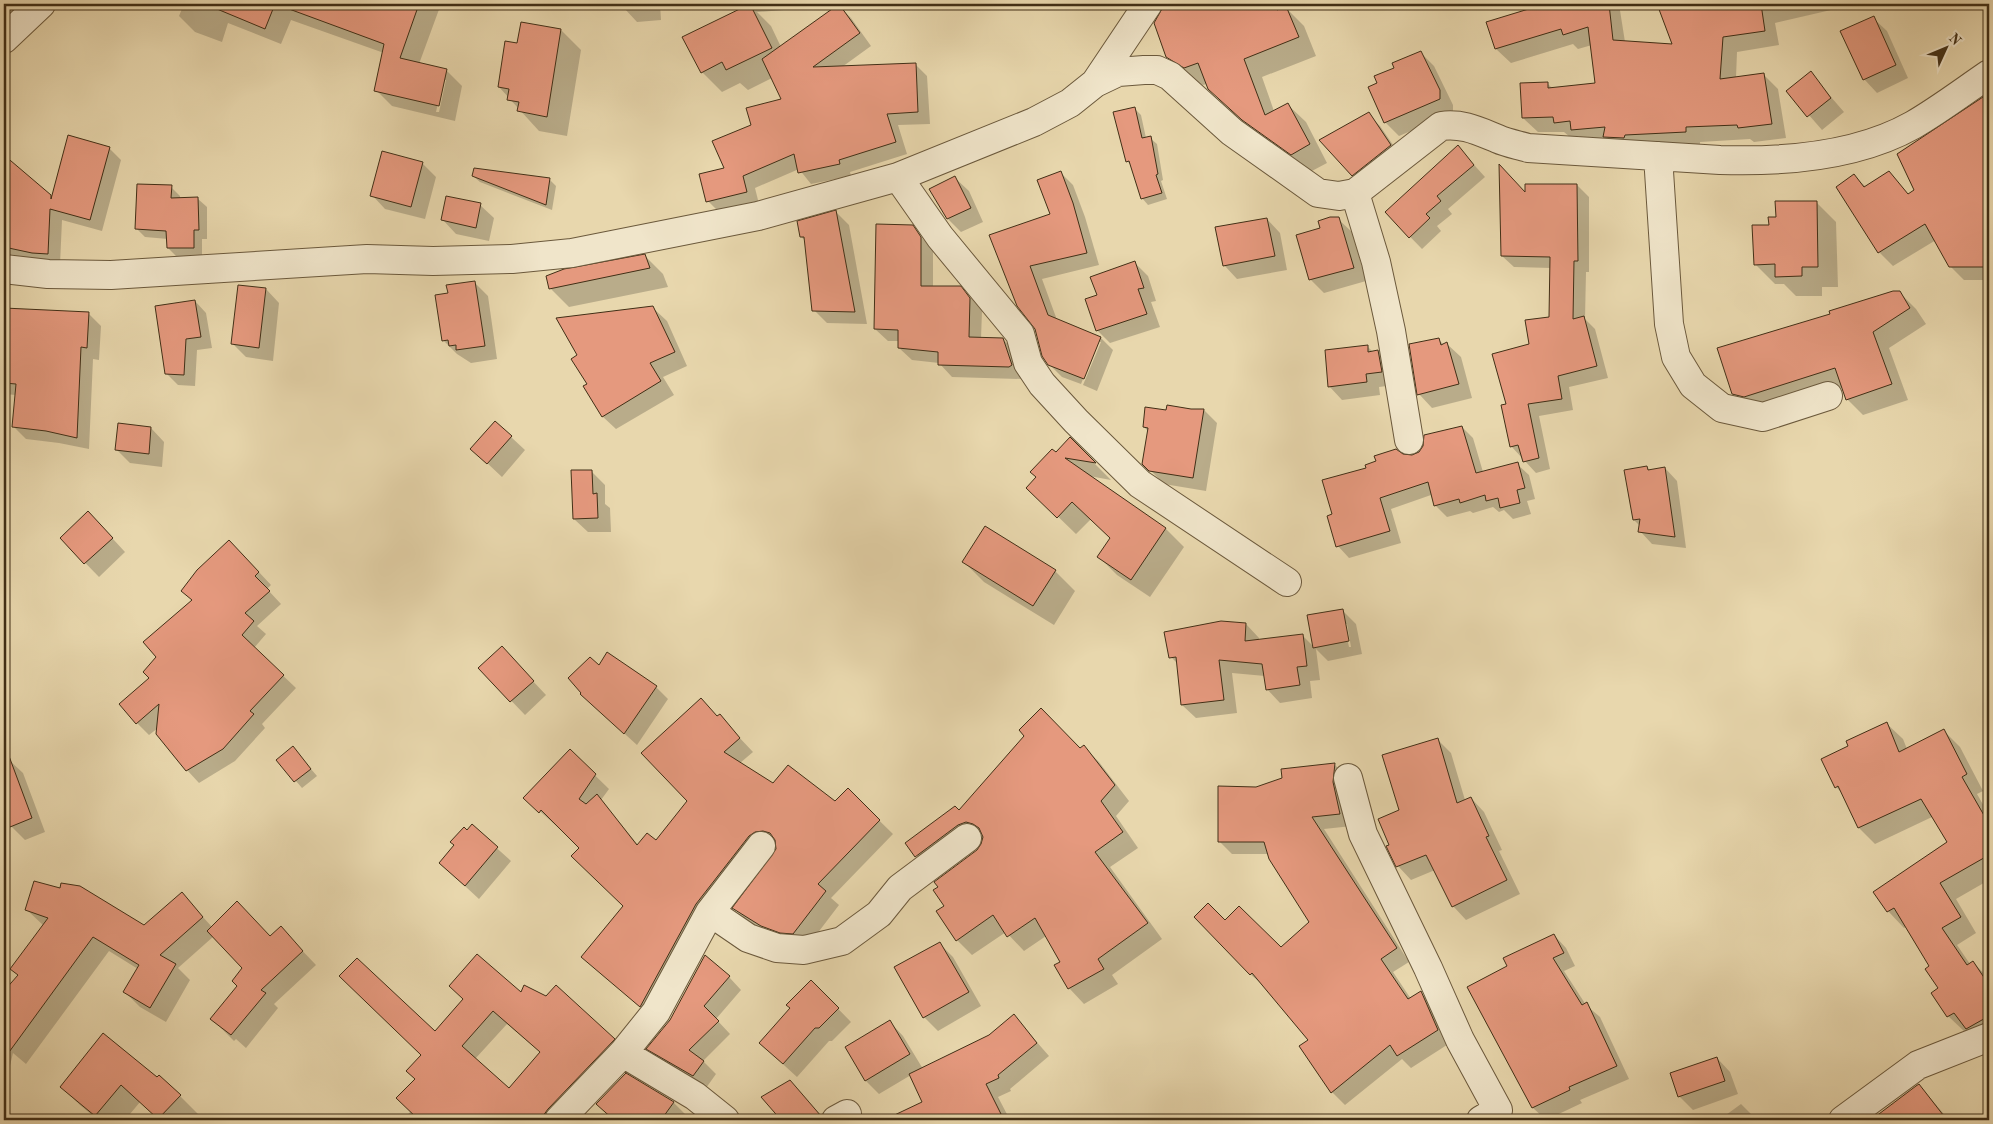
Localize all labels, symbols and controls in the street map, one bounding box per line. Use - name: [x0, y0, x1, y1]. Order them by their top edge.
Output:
- north arrow: [1920, 22, 1970, 72]
- text: N: [1946, 31, 1964, 49]

